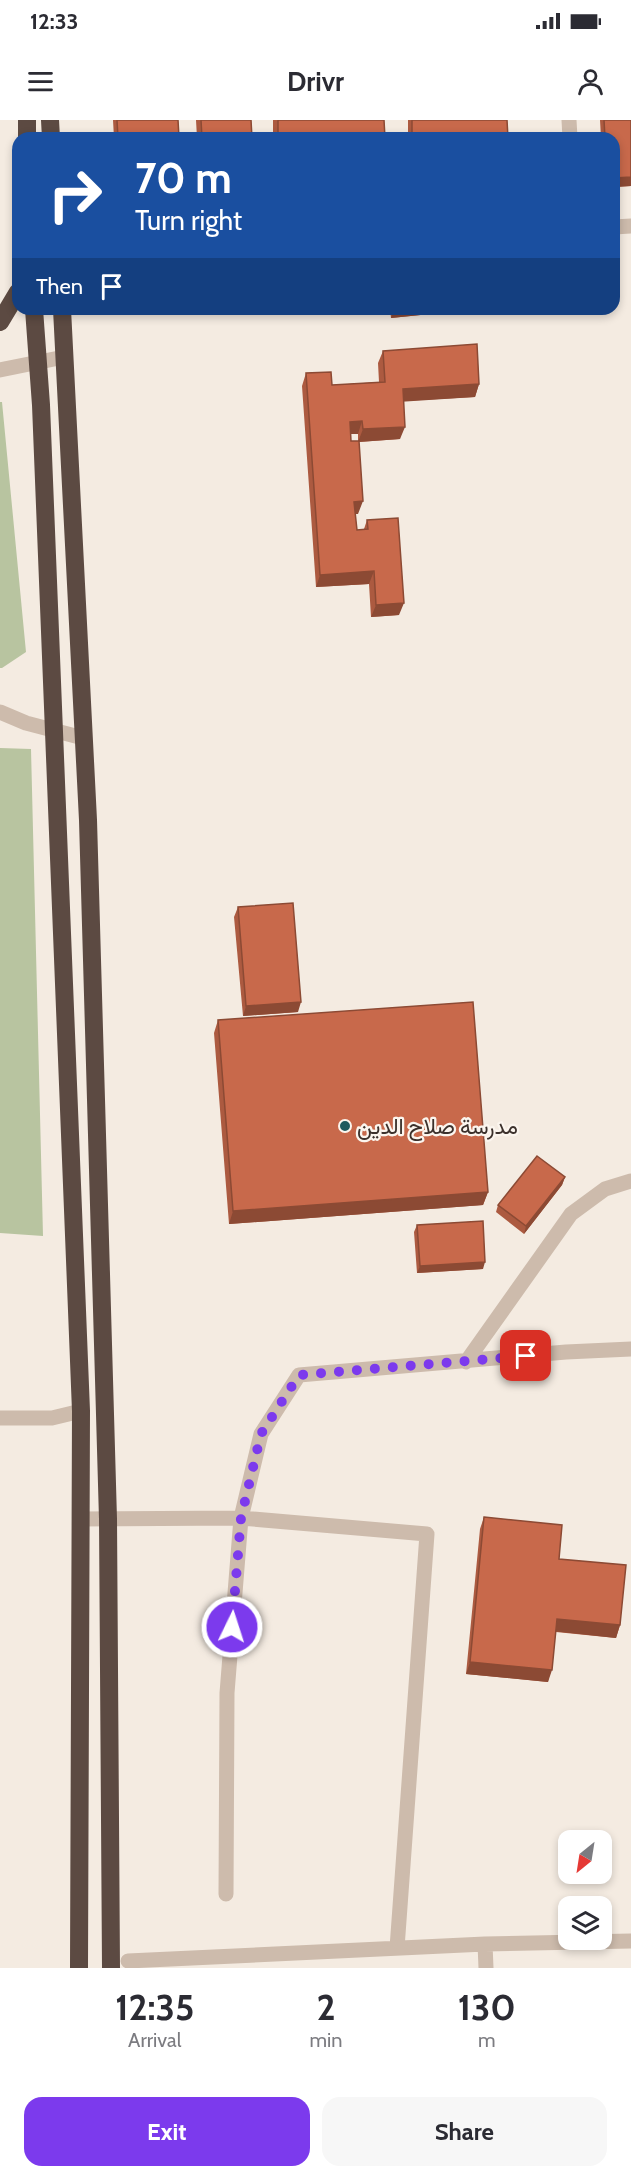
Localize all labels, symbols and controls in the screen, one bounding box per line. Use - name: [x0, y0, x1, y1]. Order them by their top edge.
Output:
- text: 12:33: [30, 8, 78, 35]
- icon: menu: [24, 65, 57, 98]
- text: Drivr: [287, 65, 344, 98]
- icon: person: [574, 65, 607, 98]
- text: 70 m: [135, 152, 232, 204]
- icon: right: [36, 156, 114, 234]
- text: Turn right: [135, 204, 242, 237]
- icon: arrive: [95, 270, 128, 303]
- text: Then: [36, 273, 83, 300]
- place label: مدرسة صلاح الدين: [357, 1113, 518, 1141]
- marker: مدرسة صلاح الدين: [338, 1119, 352, 1133]
- pin: [500, 1330, 551, 1381]
- icon: arrive: [509, 1339, 542, 1372]
- position arrow: [200, 1595, 264, 1659]
- north arrow: [558, 1830, 612, 1884]
- map controls: [558, 1830, 612, 1950]
- button: layers: [558, 1896, 612, 1950]
- text: 12:35: [115, 1985, 194, 2029]
- text: 2: [316, 1985, 335, 2029]
- text: 130: [458, 1985, 516, 2029]
- text: Arrival: [128, 2028, 181, 2052]
- text: min: [309, 2028, 342, 2052]
- text: m: [478, 2028, 495, 2052]
- button: Exit: [24, 2097, 310, 2166]
- button: Share: [322, 2097, 607, 2166]

